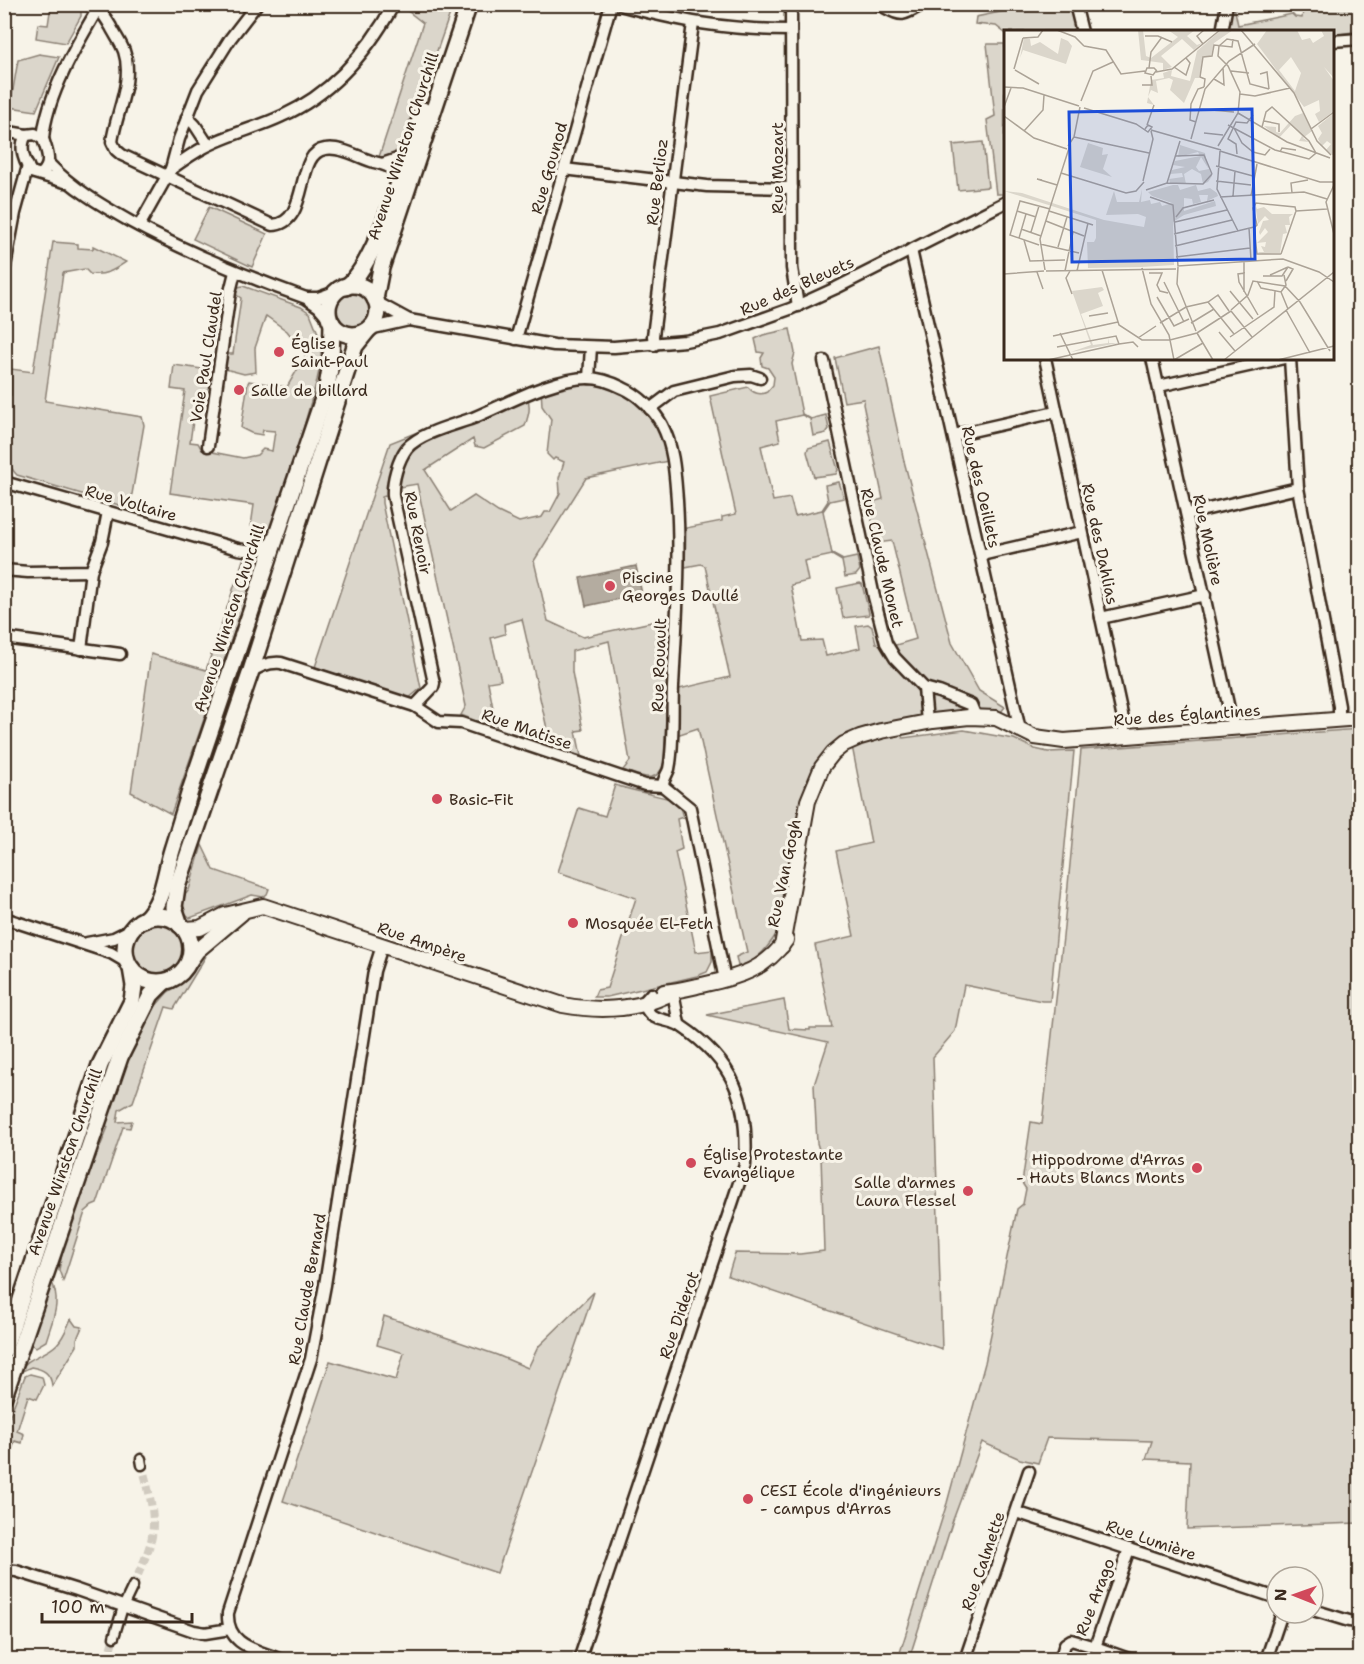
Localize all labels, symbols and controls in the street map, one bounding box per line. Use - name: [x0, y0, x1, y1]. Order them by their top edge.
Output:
- inset map: [1004, 30, 1334, 360]
- street label: Avenue Winston Churchill: [363, 49, 443, 243]
- street label: Rue Gounod: [526, 120, 572, 216]
- street label: Rue Mozart: [767, 122, 788, 214]
- street label: Rue Berlioz: [641, 137, 673, 227]
- street label: Rue des Bleuets: [737, 251, 857, 321]
- street label: Voie Paul Claudel: [185, 290, 227, 424]
- place label: Église Saint-Paul: [291, 333, 368, 372]
- marker: Église Saint-Paul: [272, 345, 286, 359]
- place label: Salle de billard: [251, 380, 368, 401]
- marker: Salle de billard: [232, 383, 246, 397]
- street label: Rue des Oeillets: [957, 424, 1005, 550]
- street label: Rue Voltaire: [83, 480, 179, 526]
- street label: Rue des Dahlias: [1077, 481, 1123, 607]
- street label: Rue Claude Monet: [856, 486, 908, 630]
- street label: Rue Renoir: [400, 489, 436, 577]
- street label: Rue Molière: [1188, 492, 1228, 588]
- street label: Avenue Winston Churchill: [189, 521, 269, 715]
- place label: Piscine Georges Daullé: [622, 567, 739, 606]
- marker: Piscine Georges Daullé: [603, 579, 617, 593]
- street label: Rue Rouault: [647, 617, 671, 713]
- street label: Rue des Églantines: [1113, 699, 1261, 731]
- street label: Rue Matisse: [479, 704, 575, 754]
- place label: Basic-Fit: [449, 789, 514, 810]
- marker: Basic-Fit: [430, 792, 444, 806]
- street label: Rue Van Gogh: [762, 817, 806, 929]
- place label: Mosquée El-Feth: [585, 913, 714, 934]
- marker: Mosquée El-Feth: [566, 916, 580, 930]
- street label: Rue Ampère: [375, 917, 469, 967]
- street label: Avenue Winston Churchill: [23, 1065, 107, 1258]
- place label: Église Protestante Evangélique: [703, 1144, 843, 1183]
- place label: Hippodrome d'Arras - Hauts Blancs Monts: [1016, 1149, 1185, 1188]
- marker: Église Protestante Evangélique: [684, 1156, 698, 1170]
- marker: Hippodrome d'Arras - Hauts Blancs Monts: [1190, 1161, 1204, 1175]
- place label: Salle d'armes Laura Flessel: [854, 1172, 956, 1211]
- marker: Salle d'armes Laura Flessel: [961, 1184, 975, 1198]
- street label: Rue Claude Bernard: [283, 1211, 331, 1367]
- street label: Rue Diderot: [654, 1268, 704, 1362]
- place label: CESI École d'ingénieurs - campus d'Arras: [760, 1480, 941, 1519]
- marker: CESI École d'ingénieurs - campus d'Arras: [741, 1492, 755, 1506]
- street label: Rue Calmette: [956, 1509, 1010, 1613]
- street label: Rue Lumière: [1103, 1515, 1199, 1565]
- street label: Rue Arago: [1071, 1555, 1119, 1639]
- north arrow: [1265, 1565, 1325, 1625]
- scale bar: [42, 1586, 192, 1624]
- text: N: [1270, 1588, 1291, 1601]
- text: 100 m: [51, 1595, 105, 1619]

